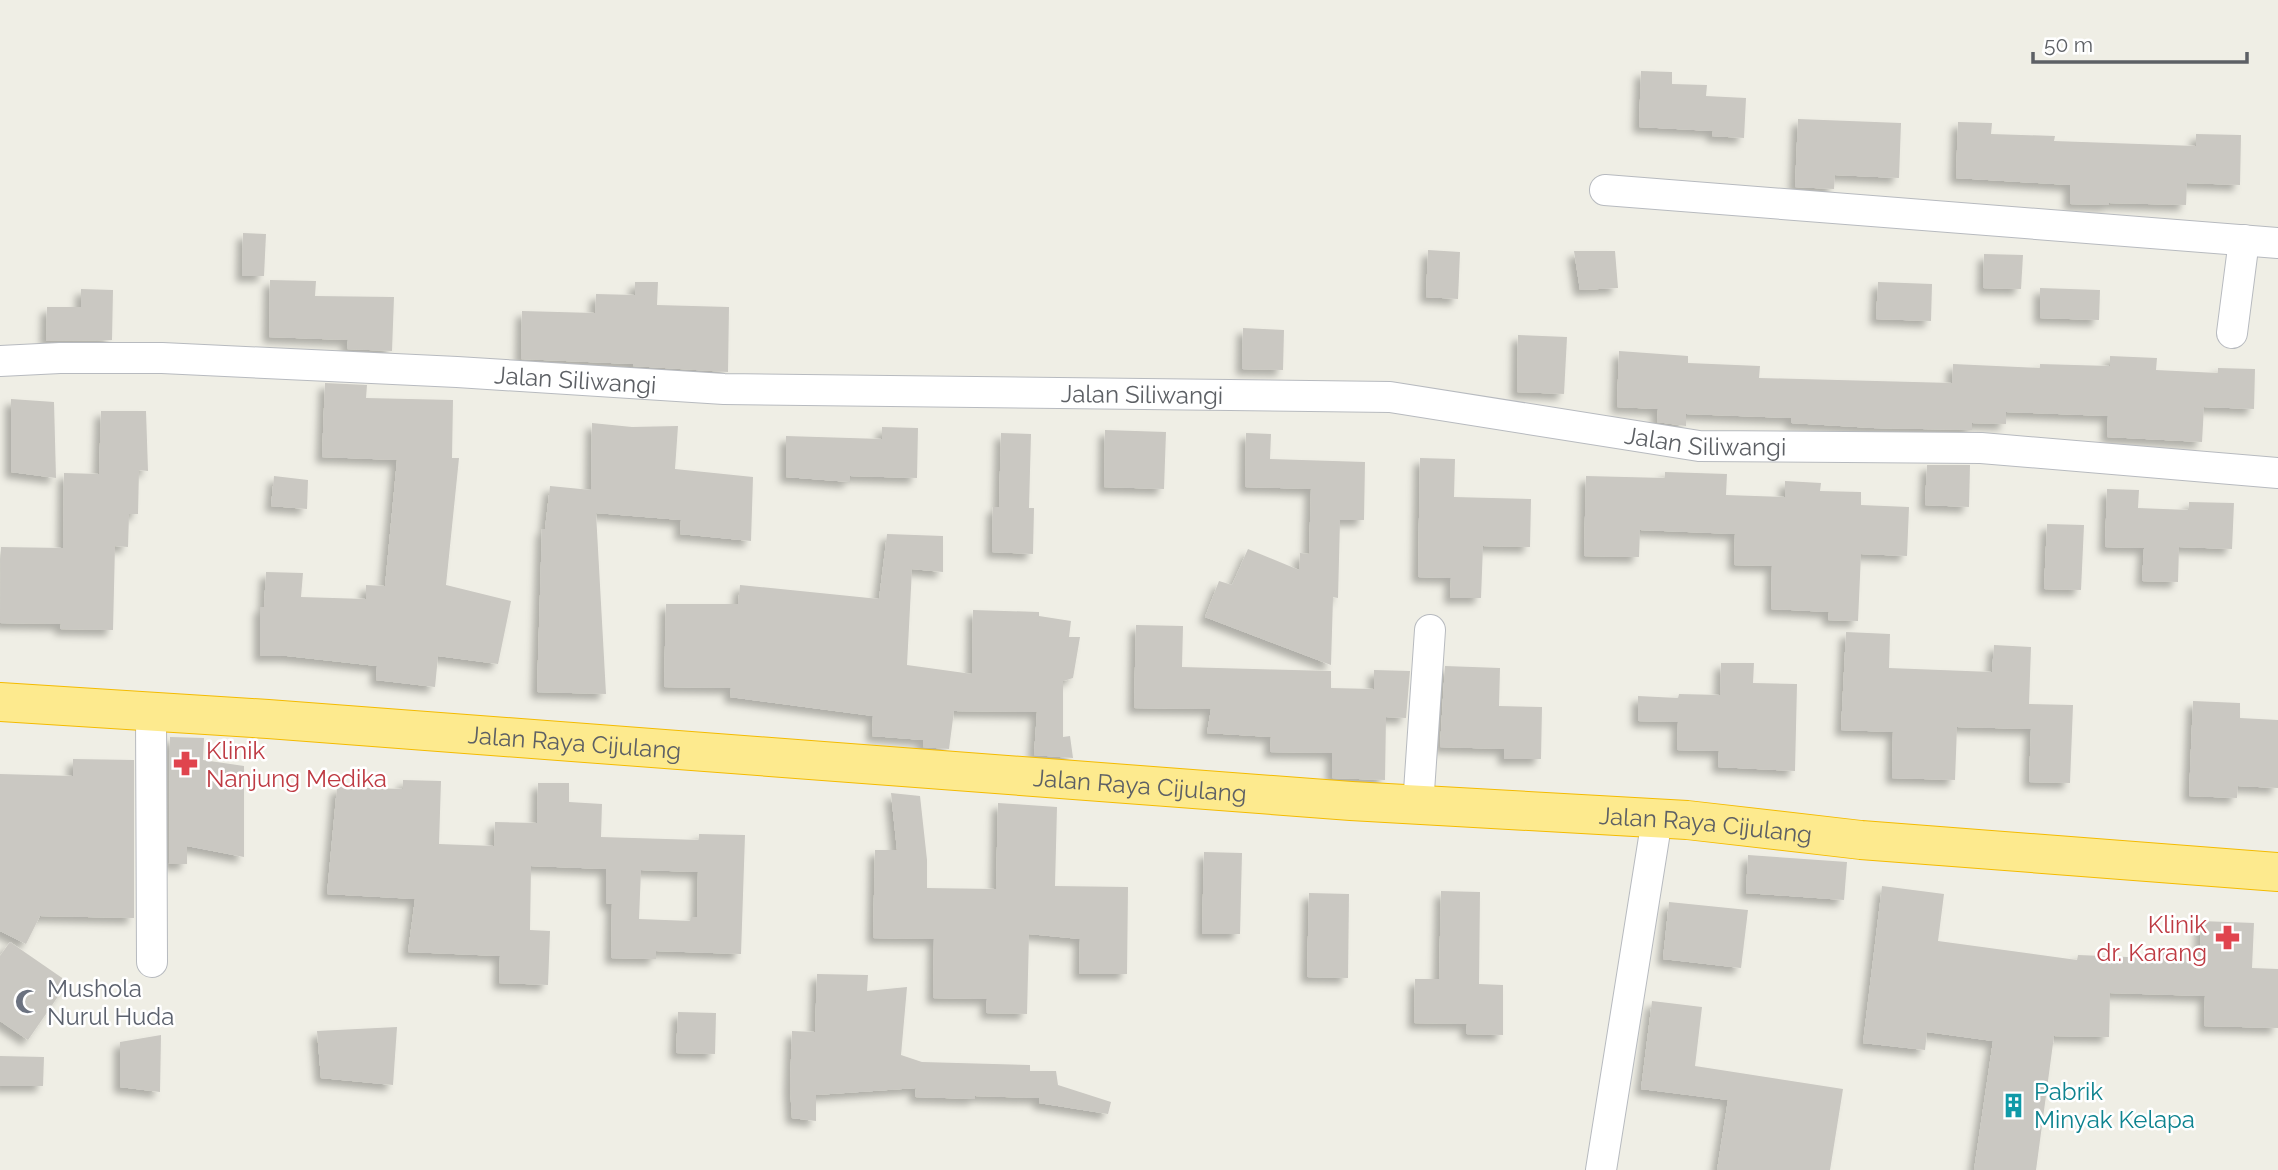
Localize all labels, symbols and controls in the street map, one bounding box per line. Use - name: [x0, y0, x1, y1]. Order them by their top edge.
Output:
- scale bar: [2033, 21, 2246, 65]
- text: 50 m: [2044, 32, 2093, 57]
- street label: Jalan Siliwangi: [494, 360, 657, 399]
- street label: Jalan Siliwangi: [1061, 379, 1223, 409]
- street label: Jalan Siliwangi: [1623, 420, 1786, 461]
- street label: Jalan Raya Cijulang: [467, 720, 682, 765]
- place label: Klinik Nanjung Medika: [206, 736, 387, 793]
- pharmacy icon: Klinik Nanjung Medika: [172, 750, 200, 778]
- street label: Jalan Raya Cijulang: [1032, 762, 1248, 808]
- street label: Jalan Raya Cijulang: [1598, 801, 1814, 849]
- place label: Klinik dr. Karang: [2097, 910, 2207, 967]
- pharmacy icon: Klinik dr. Karang: [2213, 924, 2241, 952]
- place label: Mushola Nurul Huda: [47, 974, 174, 1031]
- mosque icon: Mushola Nurul Huda: [13, 988, 41, 1016]
- place label: Pabrik Minyak Kelapa: [2034, 1077, 2195, 1134]
- building icon: Pabrik Minyak Kelapa: [2000, 1091, 2028, 1119]

